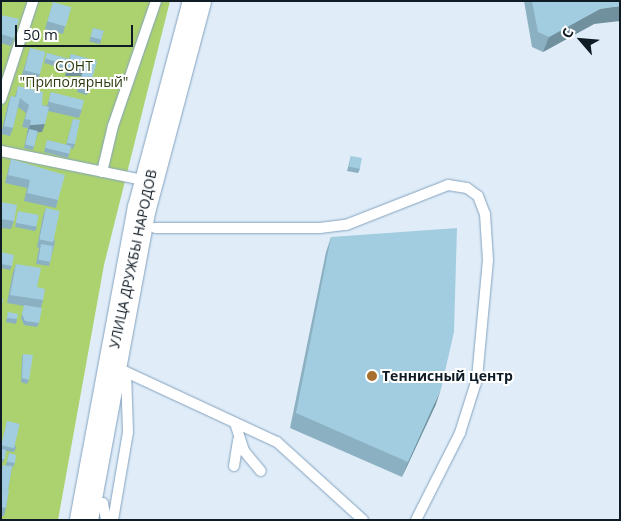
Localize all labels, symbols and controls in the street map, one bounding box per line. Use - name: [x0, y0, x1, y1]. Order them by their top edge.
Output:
- scale bar: [18, 15, 135, 47]
- north arrow: [556, 15, 606, 65]
- text: 50 m: [23, 24, 58, 44]
- text: С: [557, 25, 578, 41]
- park label: СОНТ "Приполярный": [20, 58, 128, 90]
- street label: УЛИЦА ДРУЖБЫ НАРОДОВ: [106, 168, 160, 350]
- place label: Теннисный центр: [382, 368, 513, 384]
- marker: Теннисный центр: [366, 370, 378, 382]

